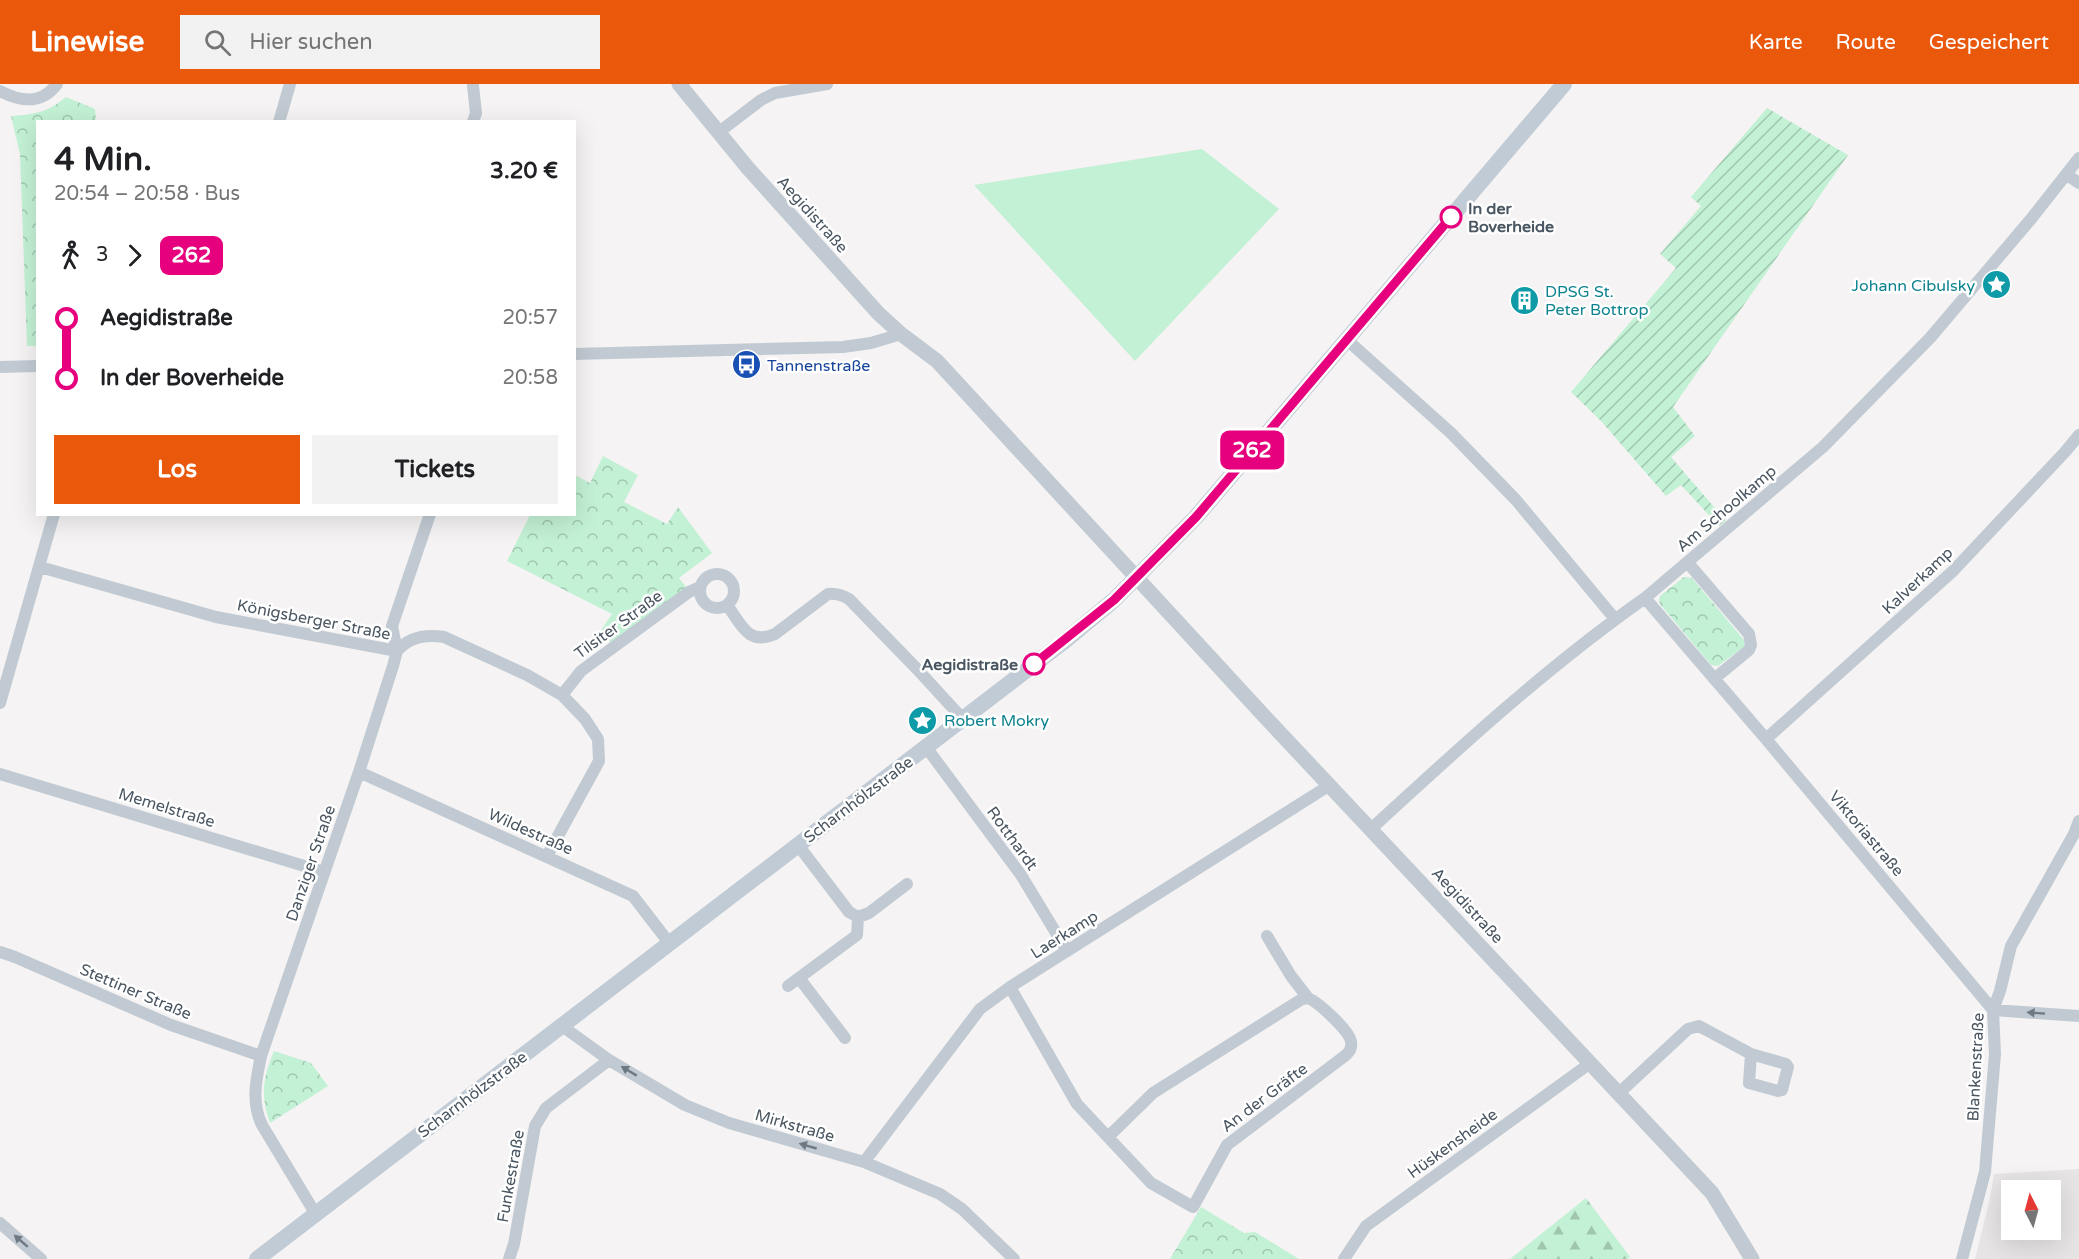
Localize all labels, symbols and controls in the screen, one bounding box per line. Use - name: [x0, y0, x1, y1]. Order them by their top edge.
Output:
- search box: [180, 15, 600, 69]
- text: Linewise: [30, 25, 144, 59]
- icon: search: [201, 26, 234, 59]
- text: Hier suchen: [249, 29, 373, 55]
- text: Karte: [1749, 30, 1803, 55]
- text: Route: [1836, 30, 1896, 55]
- text: Gespeichert: [1929, 30, 2049, 55]
- text: 4 Min.: [54, 140, 152, 179]
- text: 3.20 €: [490, 158, 558, 184]
- street label: Aegidistraße: [773, 172, 852, 257]
- text: 20:54 – 20:58 · Bus: [54, 182, 240, 206]
- place label: In der Boverheide: [1468, 199, 1554, 237]
- marker: In der Boverheide: [1440, 206, 1462, 228]
- icon: walk: [54, 239, 87, 272]
- icon: forward: [118, 239, 151, 272]
- text: 3: [96, 243, 109, 267]
- text: 262: [172, 243, 211, 268]
- place icon: Johann Cibulsky: [1980, 269, 2012, 301]
- place label: Johann Cibulsky: [1852, 276, 1975, 296]
- place label: DPSG St. Peter Bottrop: [1545, 282, 1649, 320]
- building icon: DPSG St. Peter Bottrop: [1508, 284, 1540, 316]
- text: Aegidistraße: [100, 305, 233, 331]
- text: 20:57: [503, 306, 558, 330]
- bus stop icon: Tannenstraße: [730, 349, 762, 381]
- place label: Tannenstraße: [767, 356, 870, 376]
- text: In der Boverheide: [100, 365, 284, 391]
- text: 20:58: [503, 366, 558, 390]
- line badge: 262: [1218, 430, 1286, 470]
- button: Los: [54, 435, 300, 504]
- button: Tickets: [312, 435, 558, 504]
- text: 262: [1232, 438, 1272, 463]
- street label: Am Schoolkamp: [1672, 461, 1781, 556]
- street label: Kalverkamp: [1878, 543, 1957, 619]
- street label: Tilsiter Straße: [571, 586, 667, 663]
- street label: Königsberger Straße: [235, 595, 392, 645]
- marker: Aegidistraße: [1023, 653, 1045, 675]
- place label: Aegidistraße: [921, 655, 1018, 675]
- place icon: Robert Mokry: [907, 704, 939, 736]
- place label: Robert Mokry: [944, 711, 1049, 731]
- street label: Scharnhölzstraße: [800, 752, 917, 848]
- street label: Memelstraße: [116, 784, 217, 832]
- street label: Viktoriastraße: [1824, 787, 1908, 881]
- street label: Danziger Straße: [282, 803, 340, 924]
- street label: Rotthardt: [982, 803, 1042, 874]
- street label: Wildestraße: [485, 804, 576, 860]
- street label: Aegidistraße: [1427, 864, 1508, 948]
- street label: Laerkamp: [1027, 906, 1102, 963]
- street label: Stettiner Straße: [77, 959, 194, 1024]
- one-way arrow: [2027, 1008, 2046, 1018]
- street label: Blankenstraße: [1963, 1012, 1989, 1122]
- street label: Scharnhölzstraße: [414, 1047, 531, 1143]
- street label: An der Gräfte: [1217, 1059, 1312, 1137]
- one-way arrow: [621, 1066, 637, 1077]
- street label: Hüskensheide: [1404, 1104, 1501, 1183]
- street label: Mirkstraße: [753, 1105, 837, 1147]
- street label: Funkestraße: [493, 1128, 529, 1224]
- one-way arrow: [798, 1141, 816, 1150]
- north arrow: [2001, 1180, 2061, 1240]
- map controls: [2001, 1180, 2061, 1240]
- one-way arrow: [13, 1234, 28, 1248]

